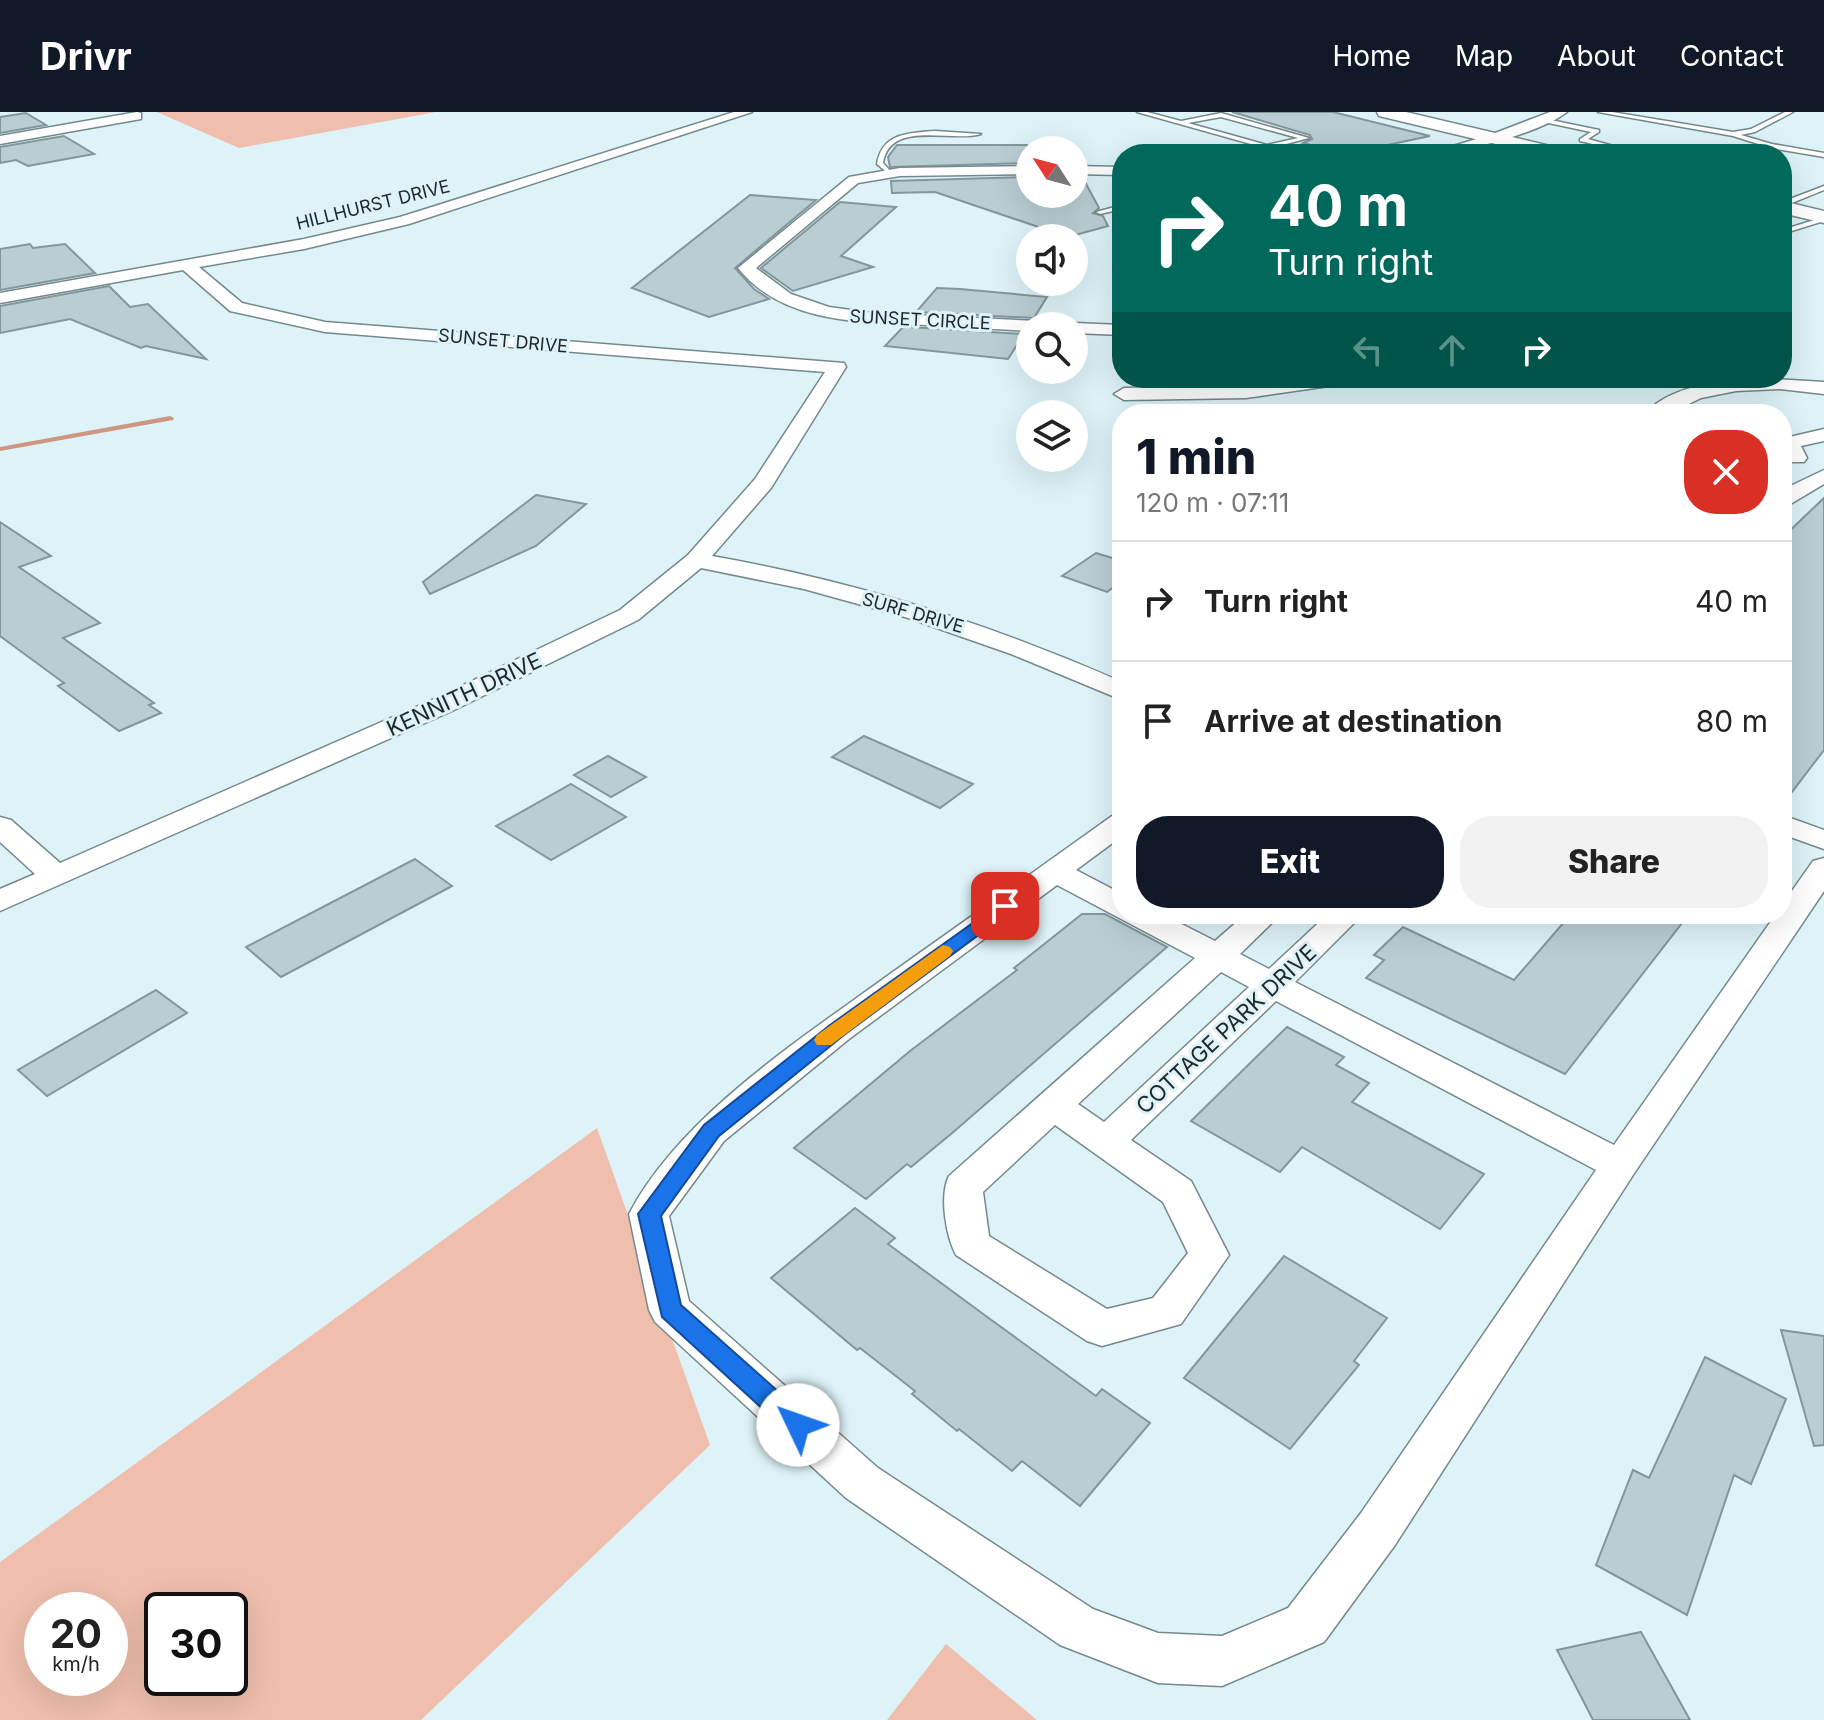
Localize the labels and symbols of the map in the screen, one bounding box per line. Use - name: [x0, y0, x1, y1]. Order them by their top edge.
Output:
- north arrow: [1016, 136, 1088, 208]
- street label: HILLHURST DRIVE: [294, 175, 452, 234]
- street label: SUNSET CIRCLE: [849, 305, 991, 334]
- street label: SUNSET DRIVE: [437, 324, 569, 357]
- street label: SURF DRIVE: [860, 588, 966, 637]
- street label: KENNITH DRIVE: [382, 647, 546, 741]
- pin: [971, 872, 1039, 940]
- street label: COTTAGE PARK DRIVE: [1131, 939, 1321, 1119]
- position arrow: [756, 1383, 840, 1467]
- speed limit sign: 30: [144, 1592, 248, 1696]

